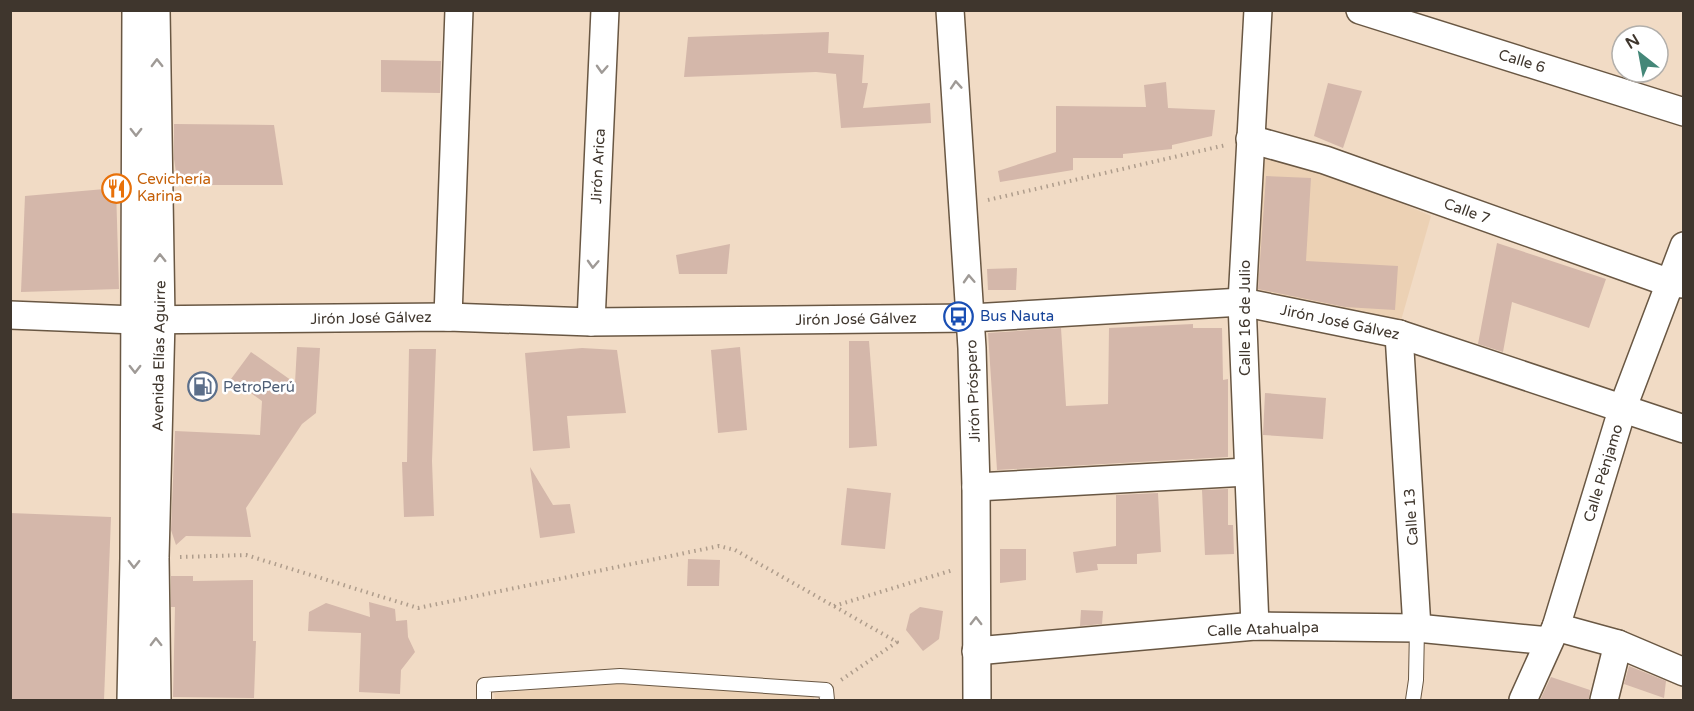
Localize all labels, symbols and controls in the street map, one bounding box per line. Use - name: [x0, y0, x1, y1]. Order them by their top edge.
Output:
- north arrow: [1610, 24, 1670, 84]
- text: N: [1622, 30, 1643, 54]
- street label: Calle 6: [1496, 45, 1548, 77]
- one-way arrow: [151, 59, 163, 68]
- one-way arrow: [596, 64, 609, 73]
- one-way arrow: [949, 80, 962, 89]
- one-way arrow: [130, 127, 142, 136]
- street label: Jirón Arica: [587, 128, 609, 204]
- place label: Cevichería Karina: [137, 170, 211, 205]
- restaurant icon: Cevichería Karina: [100, 172, 132, 204]
- street label: Calle 7: [1441, 194, 1493, 228]
- one-way arrow: [154, 254, 166, 263]
- one-way arrow: [587, 259, 600, 268]
- street label: Calle 16 de Julio: [1236, 260, 1254, 376]
- one-way arrow: [962, 275, 975, 284]
- street label: Avenida Elías Aguirre: [149, 280, 169, 432]
- bus stop icon: Bus Nauta: [943, 300, 975, 332]
- street label: Jirón José Gálvez: [1279, 301, 1401, 343]
- place label: Bus Nauta: [980, 307, 1054, 325]
- street label: Jirón José Gálvez: [310, 308, 432, 328]
- street label: Jirón José Gálvez: [795, 309, 917, 329]
- street label: Jirón Próspero: [962, 339, 984, 443]
- one-way arrow: [129, 364, 141, 373]
- fuel station icon: PetroPerú: [186, 371, 218, 403]
- place label: PetroPerú: [223, 378, 295, 396]
- street label: Calle Pénjamo: [1580, 422, 1626, 524]
- street label: Calle 13: [1400, 488, 1422, 546]
- one-way arrow: [127, 559, 140, 568]
- one-way arrow: [970, 617, 982, 626]
- street label: Calle Atahualpa: [1207, 618, 1319, 640]
- one-way arrow: [150, 638, 162, 647]

